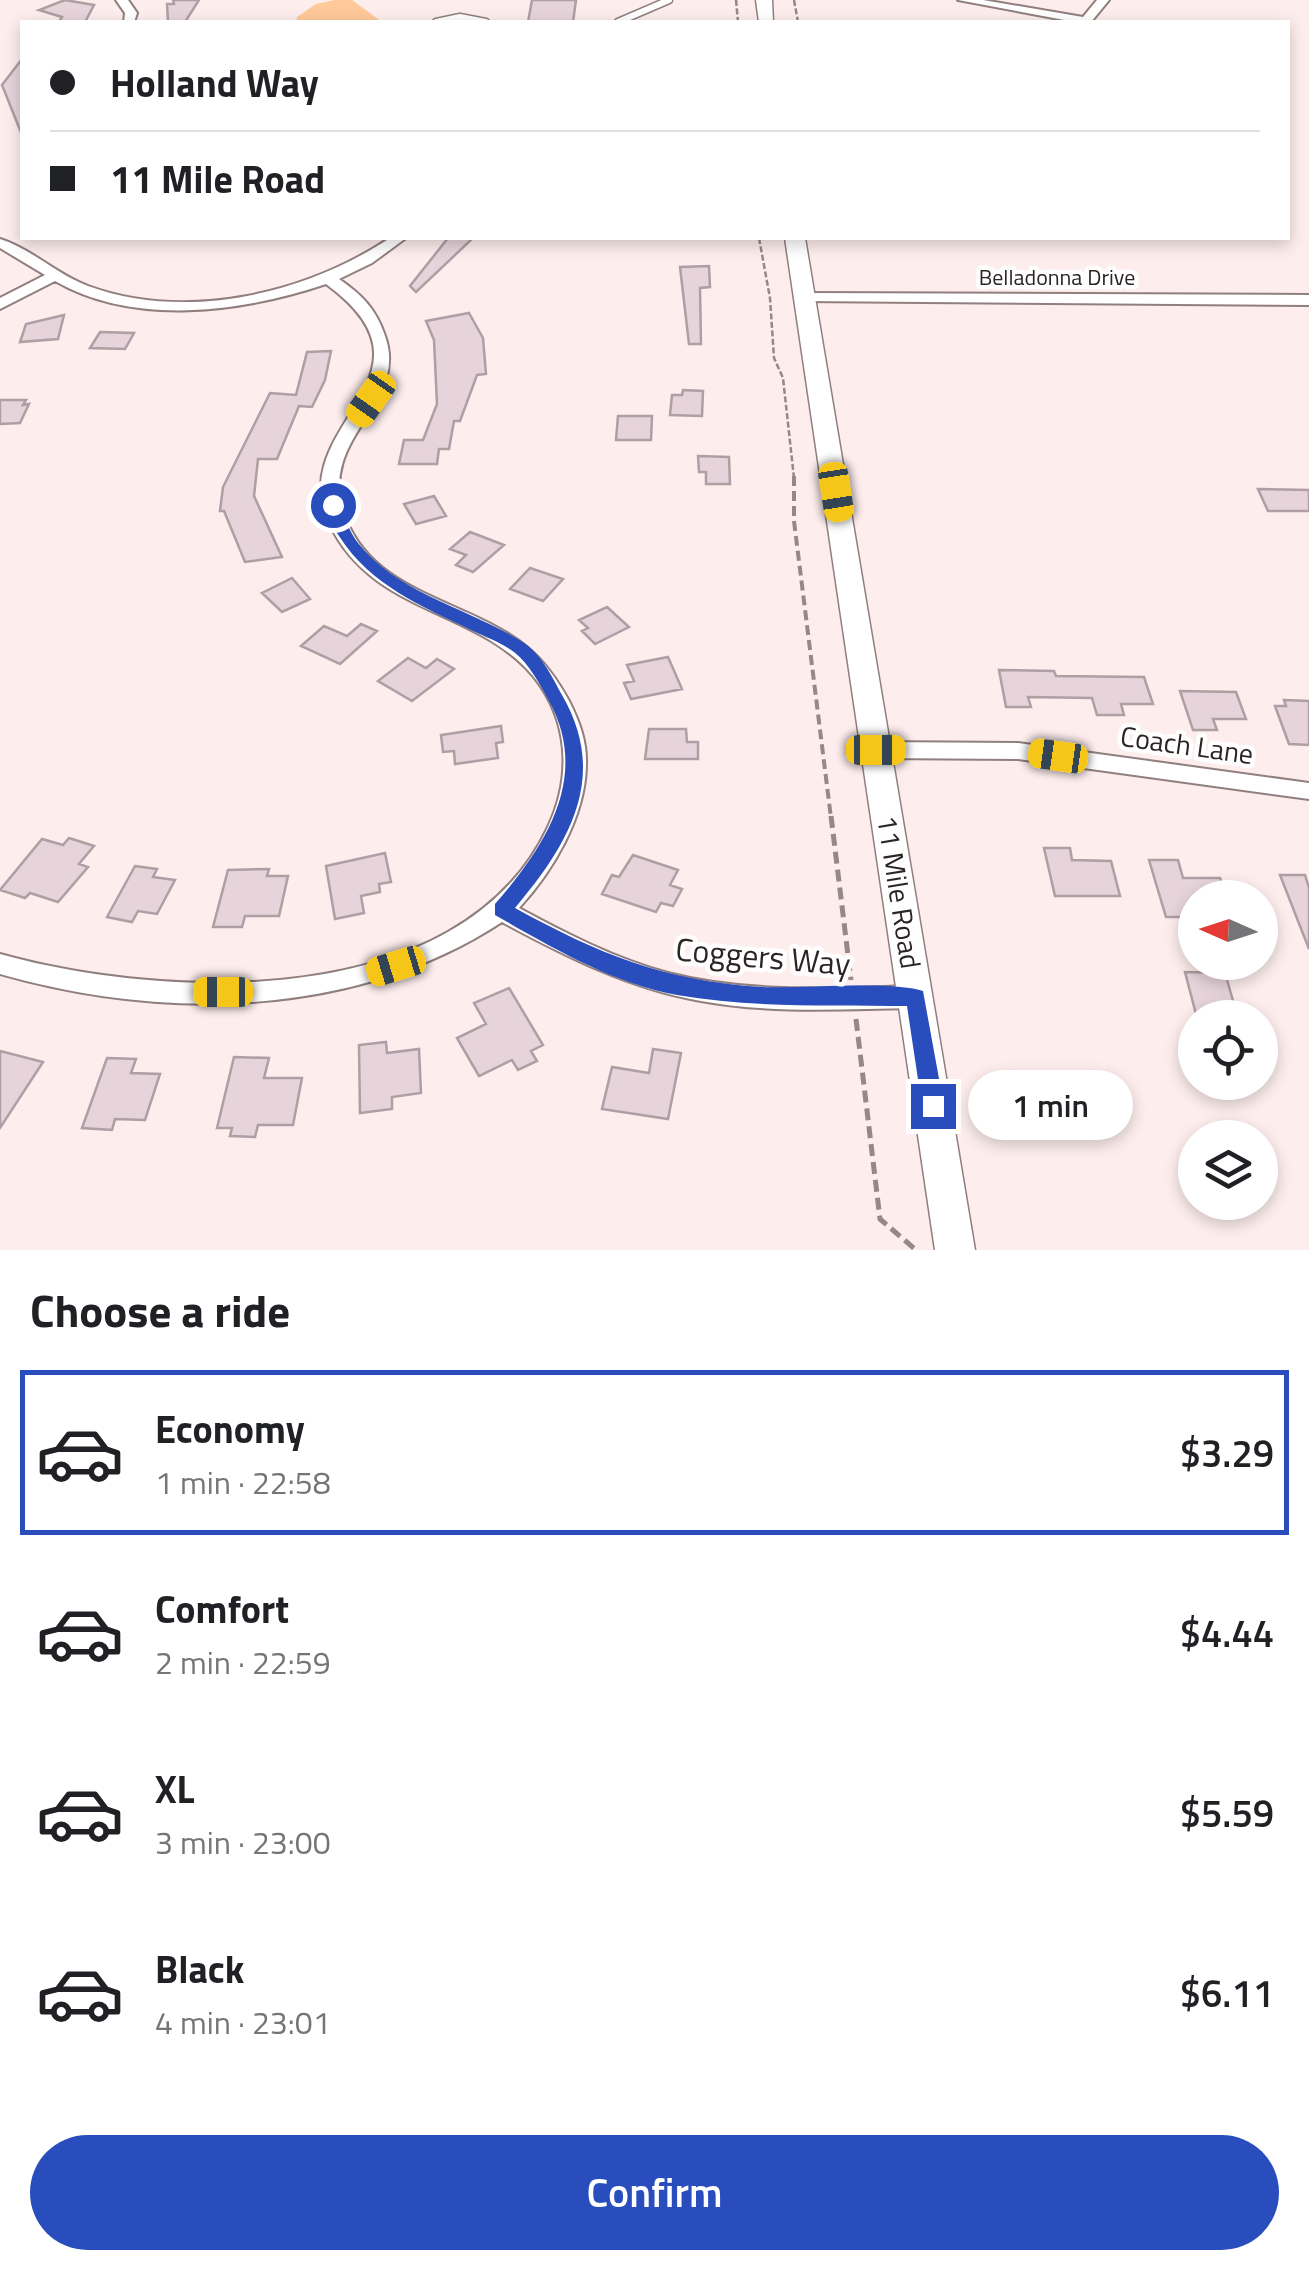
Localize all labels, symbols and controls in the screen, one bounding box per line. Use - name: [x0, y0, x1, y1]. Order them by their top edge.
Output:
- text: Holland Way: [110, 54, 319, 112]
- text: 11 Mile Road: [110, 150, 325, 208]
- street label: Belladonna Drive: [979, 260, 1135, 294]
- car: [342, 366, 400, 432]
- car: [816, 460, 856, 524]
- route start: [311, 483, 356, 528]
- street label: Coach Lane: [1118, 714, 1256, 775]
- car: [846, 735, 906, 765]
- car: [1026, 737, 1090, 775]
- street label: 11 Mile Road: [866, 812, 933, 972]
- north arrow: [1178, 880, 1278, 980]
- map controls: [1178, 880, 1278, 1220]
- street label: Coggers Way: [674, 924, 852, 988]
- car: [363, 943, 429, 989]
- car: [193, 977, 253, 1007]
- button: locate: [1178, 1000, 1278, 1100]
- callout: 1 min: [968, 1071, 1133, 1141]
- text: 1 min: [1012, 1081, 1089, 1129]
- route end: [911, 1084, 956, 1129]
- button: layers: [1178, 1120, 1278, 1220]
- text: Choose a ride: [30, 1276, 290, 1344]
- text: Economy: [155, 1400, 305, 1458]
- icon: car: [35, 1408, 125, 1498]
- text: $3.29: [1180, 1424, 1274, 1482]
- text: 1 min · 22:58: [155, 1458, 331, 1506]
- text: Comfort: [155, 1580, 289, 1638]
- icon: car: [35, 1588, 125, 1678]
- text: $4.44: [1180, 1604, 1274, 1662]
- text: 2 min · 22:59: [155, 1638, 331, 1686]
- text: XL: [155, 1760, 195, 1818]
- icon: car: [35, 1768, 125, 1858]
- text: $5.59: [1180, 1784, 1274, 1842]
- text: 3 min · 23:00: [155, 1818, 331, 1866]
- text: Black: [155, 1940, 244, 1998]
- icon: car: [35, 1948, 125, 2038]
- text: $6.11: [1180, 1964, 1274, 2022]
- text: 4 min · 23:01: [155, 1998, 331, 2046]
- button: Confirm: [30, 2135, 1279, 2250]

